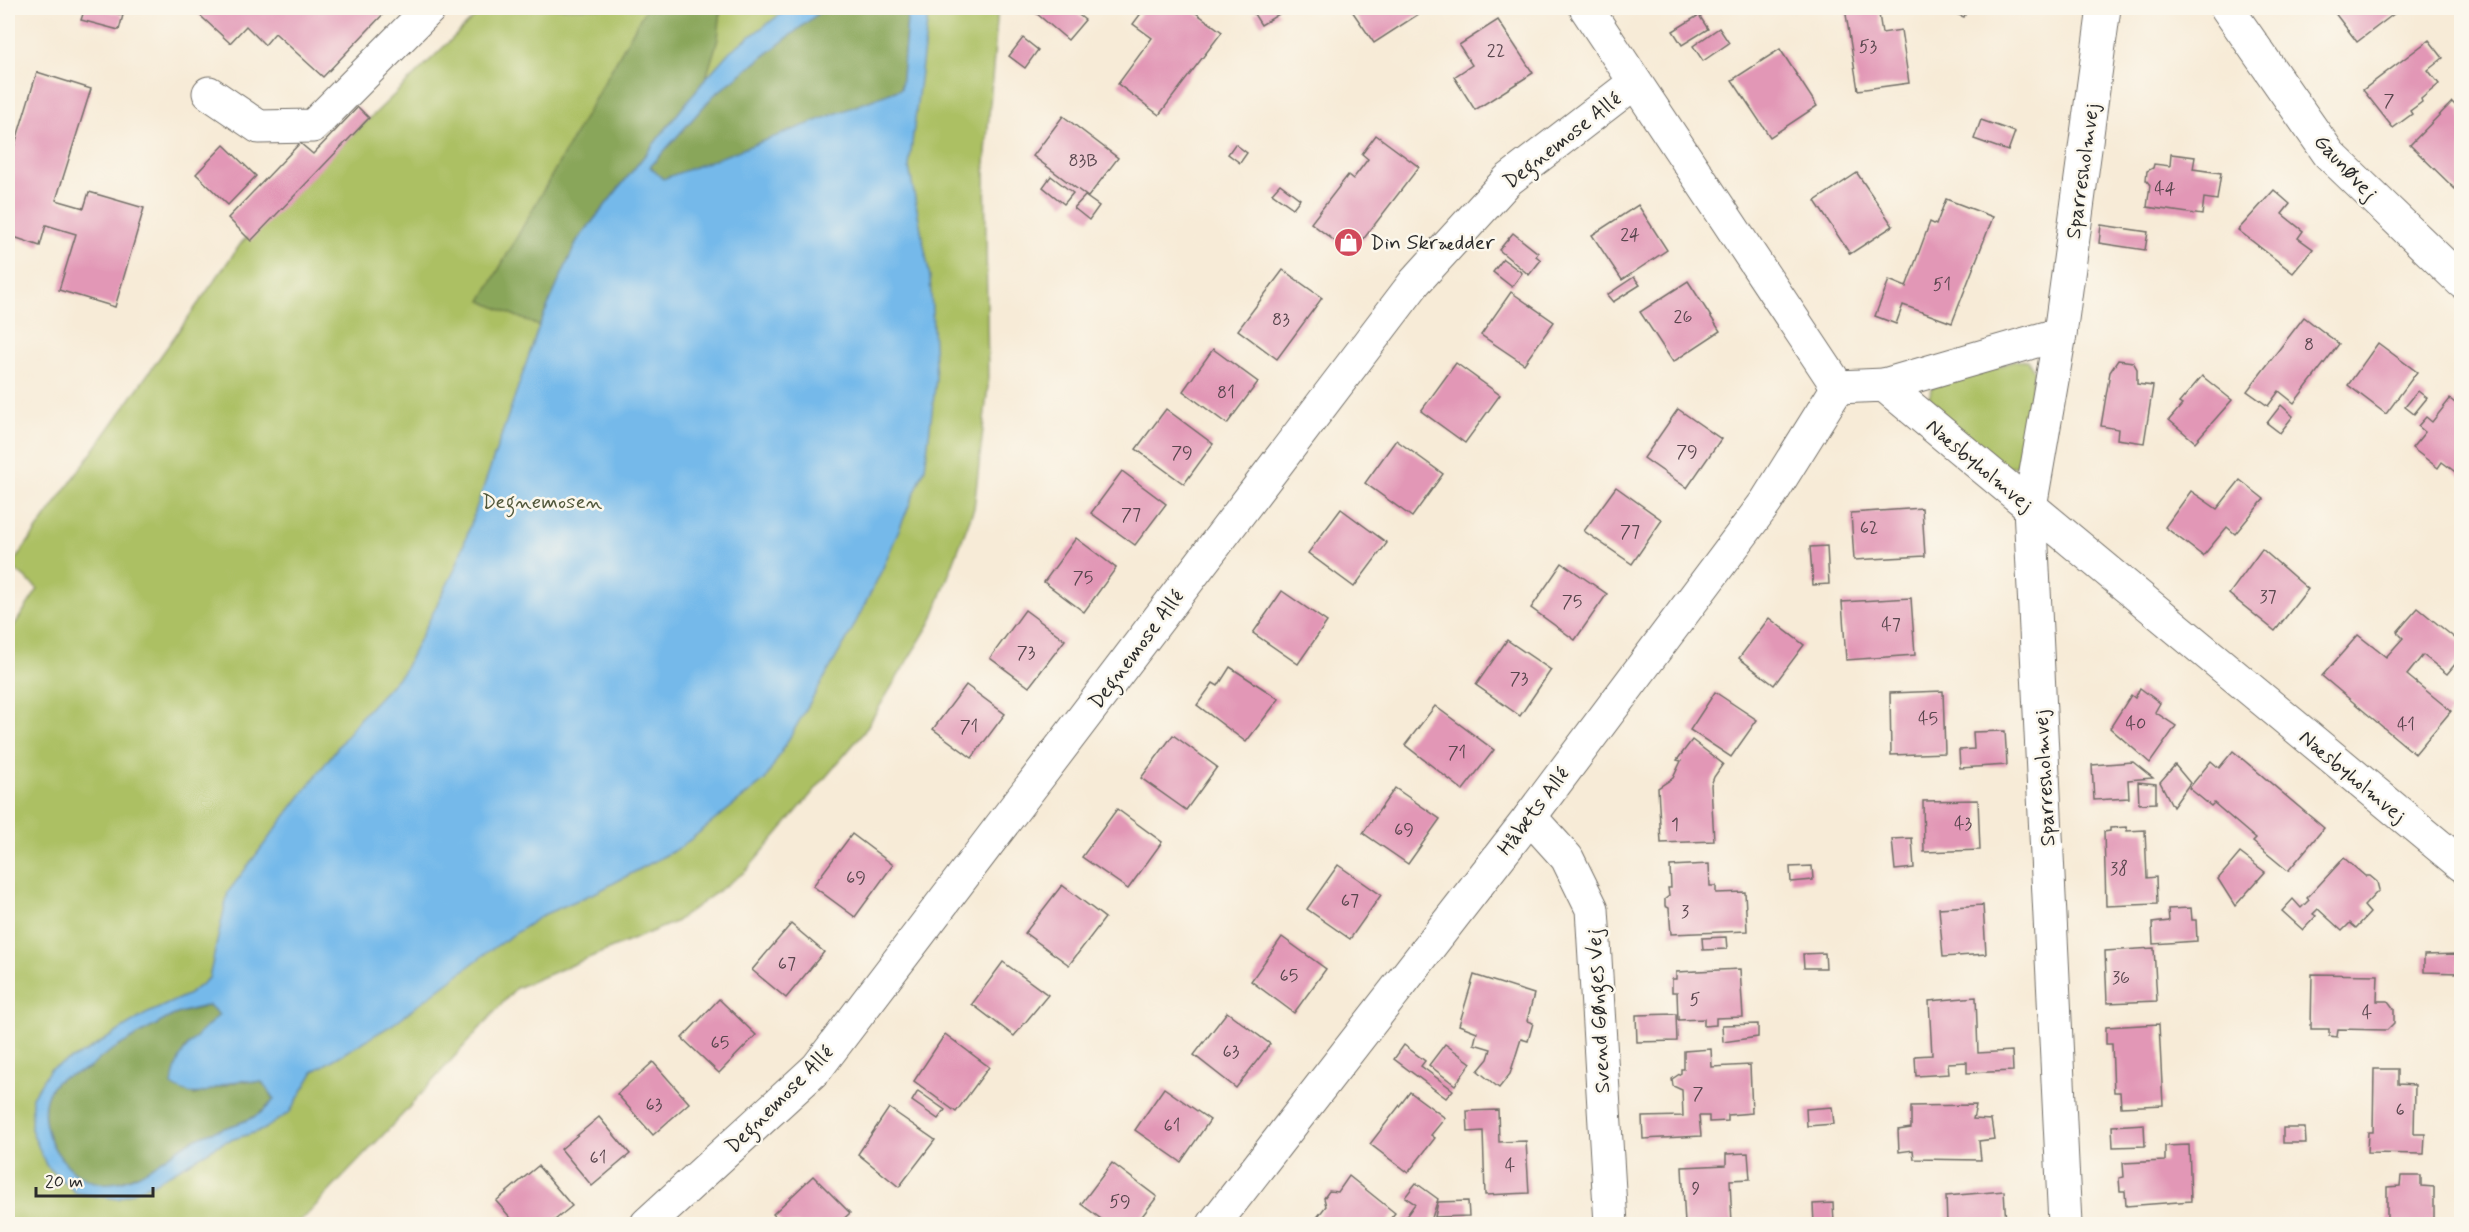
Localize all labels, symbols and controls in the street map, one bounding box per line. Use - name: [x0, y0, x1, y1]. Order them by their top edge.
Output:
- house number: 53: [1859, 35, 1878, 59]
- house number: 22: [1487, 39, 1505, 63]
- street label: Degnemose Allé: [1498, 86, 1629, 197]
- house number: 7: [2384, 89, 2395, 113]
- street label: Sparresholmvej: [2060, 101, 2106, 241]
- street label: Gaunøvej: [2307, 128, 2383, 207]
- house number: 83B: [1068, 149, 1098, 173]
- house number: 44: [2154, 177, 2176, 201]
- house number: 24: [1620, 223, 1640, 247]
- shop icon: Din Skrædder: [1333, 226, 1365, 258]
- place label: Din Skrædder: [1370, 229, 1495, 257]
- house number: 51: [1933, 273, 1951, 297]
- house number: 26: [1674, 305, 1692, 329]
- house number: 83: [1272, 308, 1290, 332]
- house number: 8: [2304, 333, 2314, 357]
- house number: 81: [1217, 381, 1235, 405]
- street label: Næsbyholmvej: [1920, 413, 2039, 519]
- house number: 79: [1676, 440, 1698, 464]
- house number: 79: [1171, 441, 1193, 465]
- park label: Degnemosen: [482, 488, 603, 518]
- house number: 77: [1121, 503, 1141, 527]
- house number: 62: [1860, 516, 1878, 540]
- house number: 77: [1620, 520, 1640, 544]
- house number: 75: [1073, 566, 1093, 590]
- street label: Degnemose Allé: [1083, 584, 1193, 716]
- house number: 37: [2259, 585, 2277, 609]
- house number: 75: [1562, 590, 1582, 614]
- house number: 47: [1881, 613, 1901, 637]
- house number: 73: [1017, 641, 1036, 665]
- house number: 73: [1510, 667, 1529, 691]
- house number: 45: [1918, 707, 1938, 731]
- street label: Sparresholmvej: [2027, 709, 2063, 847]
- house number: 40: [2126, 712, 2146, 736]
- house number: 41: [2397, 713, 2415, 737]
- house number: 71: [960, 715, 978, 739]
- street label: Næsbyholmvej: [2293, 724, 2412, 830]
- house number: 71: [1448, 741, 1466, 765]
- street label: Håbets Allé: [1491, 762, 1576, 862]
- house number: 43: [1954, 812, 1972, 836]
- house number: 1: [1671, 813, 1679, 837]
- house number: 69: [1394, 818, 1414, 842]
- house number: 38: [2110, 857, 2128, 881]
- house number: 69: [846, 866, 866, 890]
- house number: 67: [1341, 889, 1359, 913]
- house number: 3: [1681, 900, 1689, 924]
- street label: Svend Gønges Vej: [1581, 928, 1619, 1094]
- house number: 67: [778, 952, 796, 976]
- house number: 65: [1280, 964, 1298, 988]
- house number: 36: [2112, 966, 2130, 990]
- house number: 5: [1690, 988, 1701, 1012]
- house number: 4: [2362, 1001, 2372, 1025]
- house number: 65: [711, 1031, 729, 1055]
- street label: Degnemose Allé: [719, 1039, 841, 1161]
- house number: 63: [1223, 1040, 1240, 1064]
- house number: 7: [1693, 1082, 1704, 1106]
- house number: 63: [646, 1093, 663, 1117]
- house number: 6: [2395, 1098, 2405, 1122]
- house number: 61: [1164, 1114, 1180, 1138]
- house number: 61: [590, 1146, 606, 1170]
- house number: 4: [1505, 1154, 1515, 1178]
- scale bar: [36, 1160, 153, 1198]
- text: 20 m: [45, 1170, 83, 1194]
- house number: 9: [1692, 1177, 1701, 1201]
- house number: 59: [1109, 1190, 1131, 1214]

